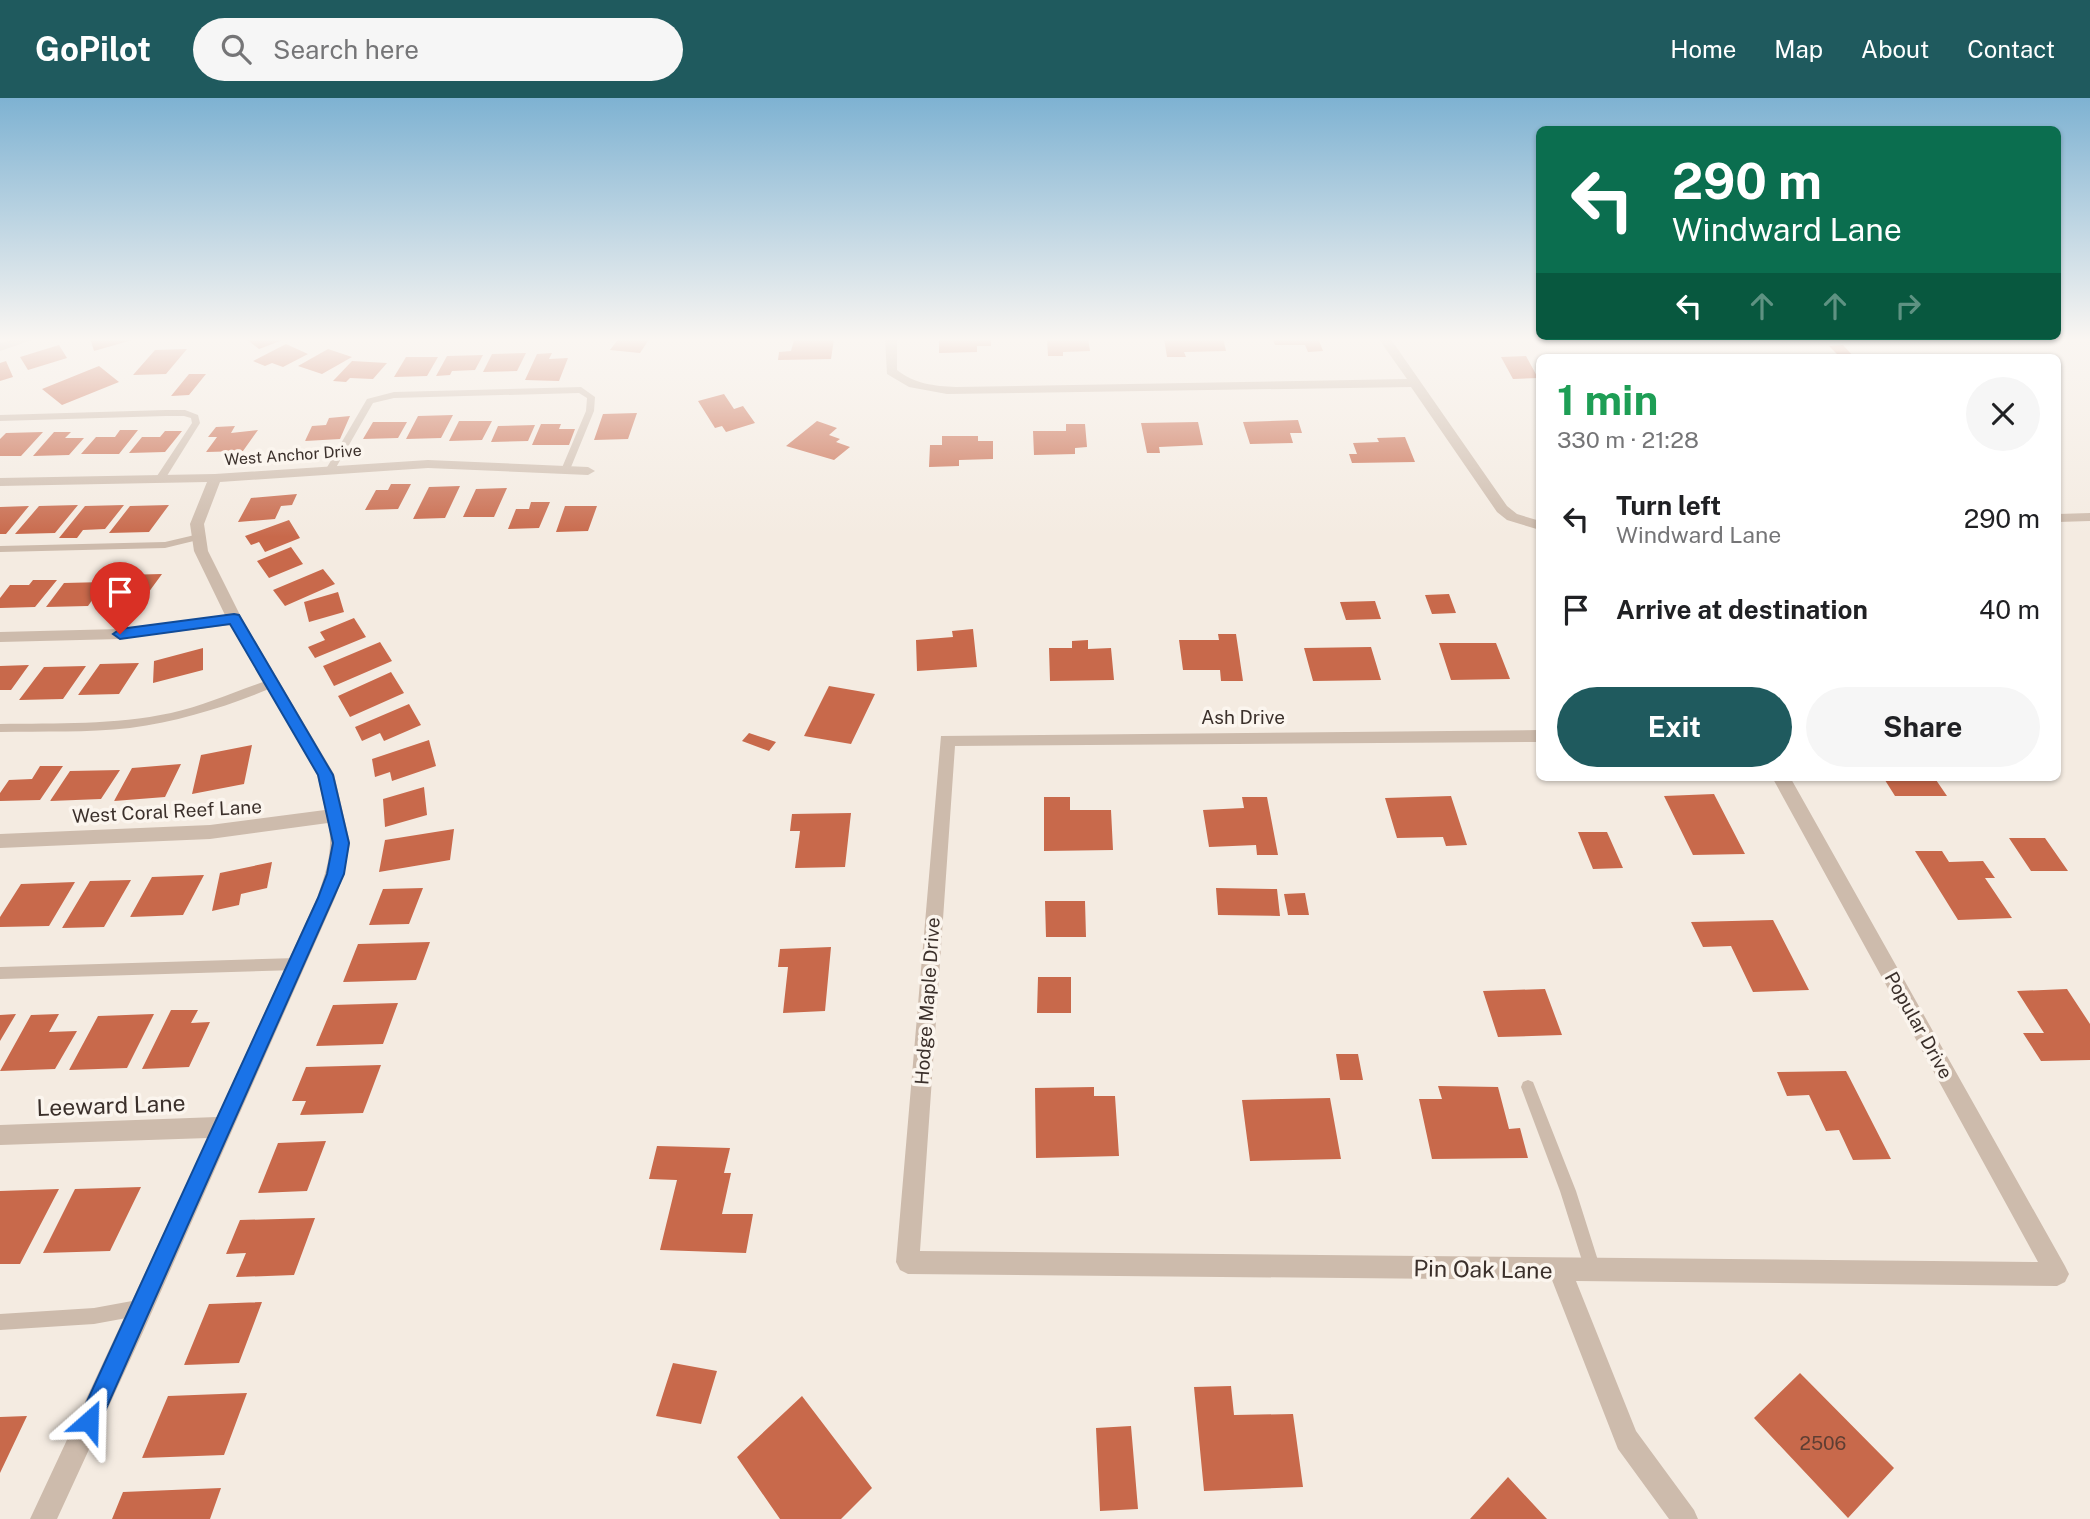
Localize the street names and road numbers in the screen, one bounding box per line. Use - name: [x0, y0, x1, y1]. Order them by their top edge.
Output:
- street label: West Anchor Drive: [224, 441, 362, 469]
- street label: Ash Drive: [1201, 706, 1285, 728]
- street label: West Coral Reef Lane: [72, 795, 262, 827]
- street label: Hodge Maple Drive: [910, 917, 944, 1085]
- street label: Popular Drive: [1881, 968, 1957, 1082]
- street label: Leeward Lane: [36, 1089, 186, 1121]
- street label: Pin Oak Lane: [1413, 1254, 1553, 1284]

